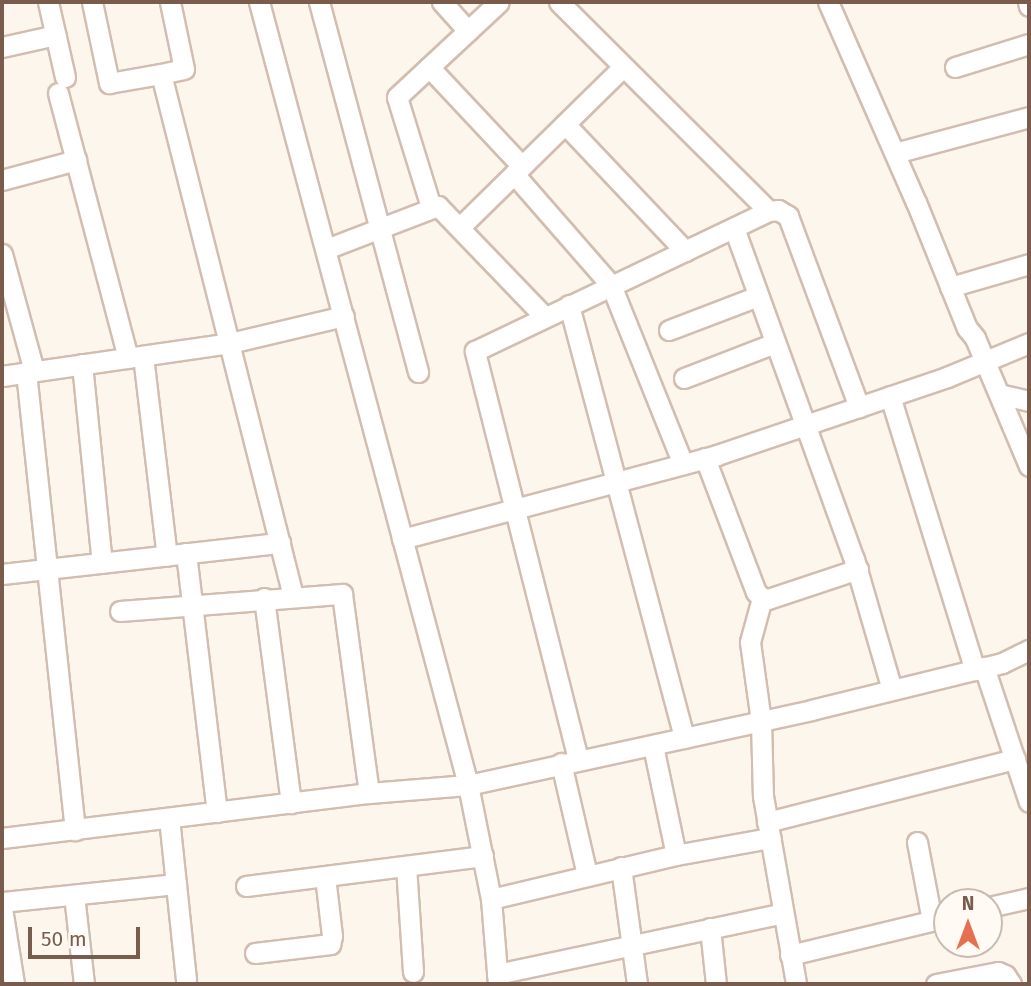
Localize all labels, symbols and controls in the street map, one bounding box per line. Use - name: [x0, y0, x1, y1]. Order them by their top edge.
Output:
- north arrow: [933, 888, 1003, 958]
- text: N: [962, 892, 974, 915]
- scale bar: [32, 912, 144, 956]
- text: 50 m: [41, 926, 87, 952]

